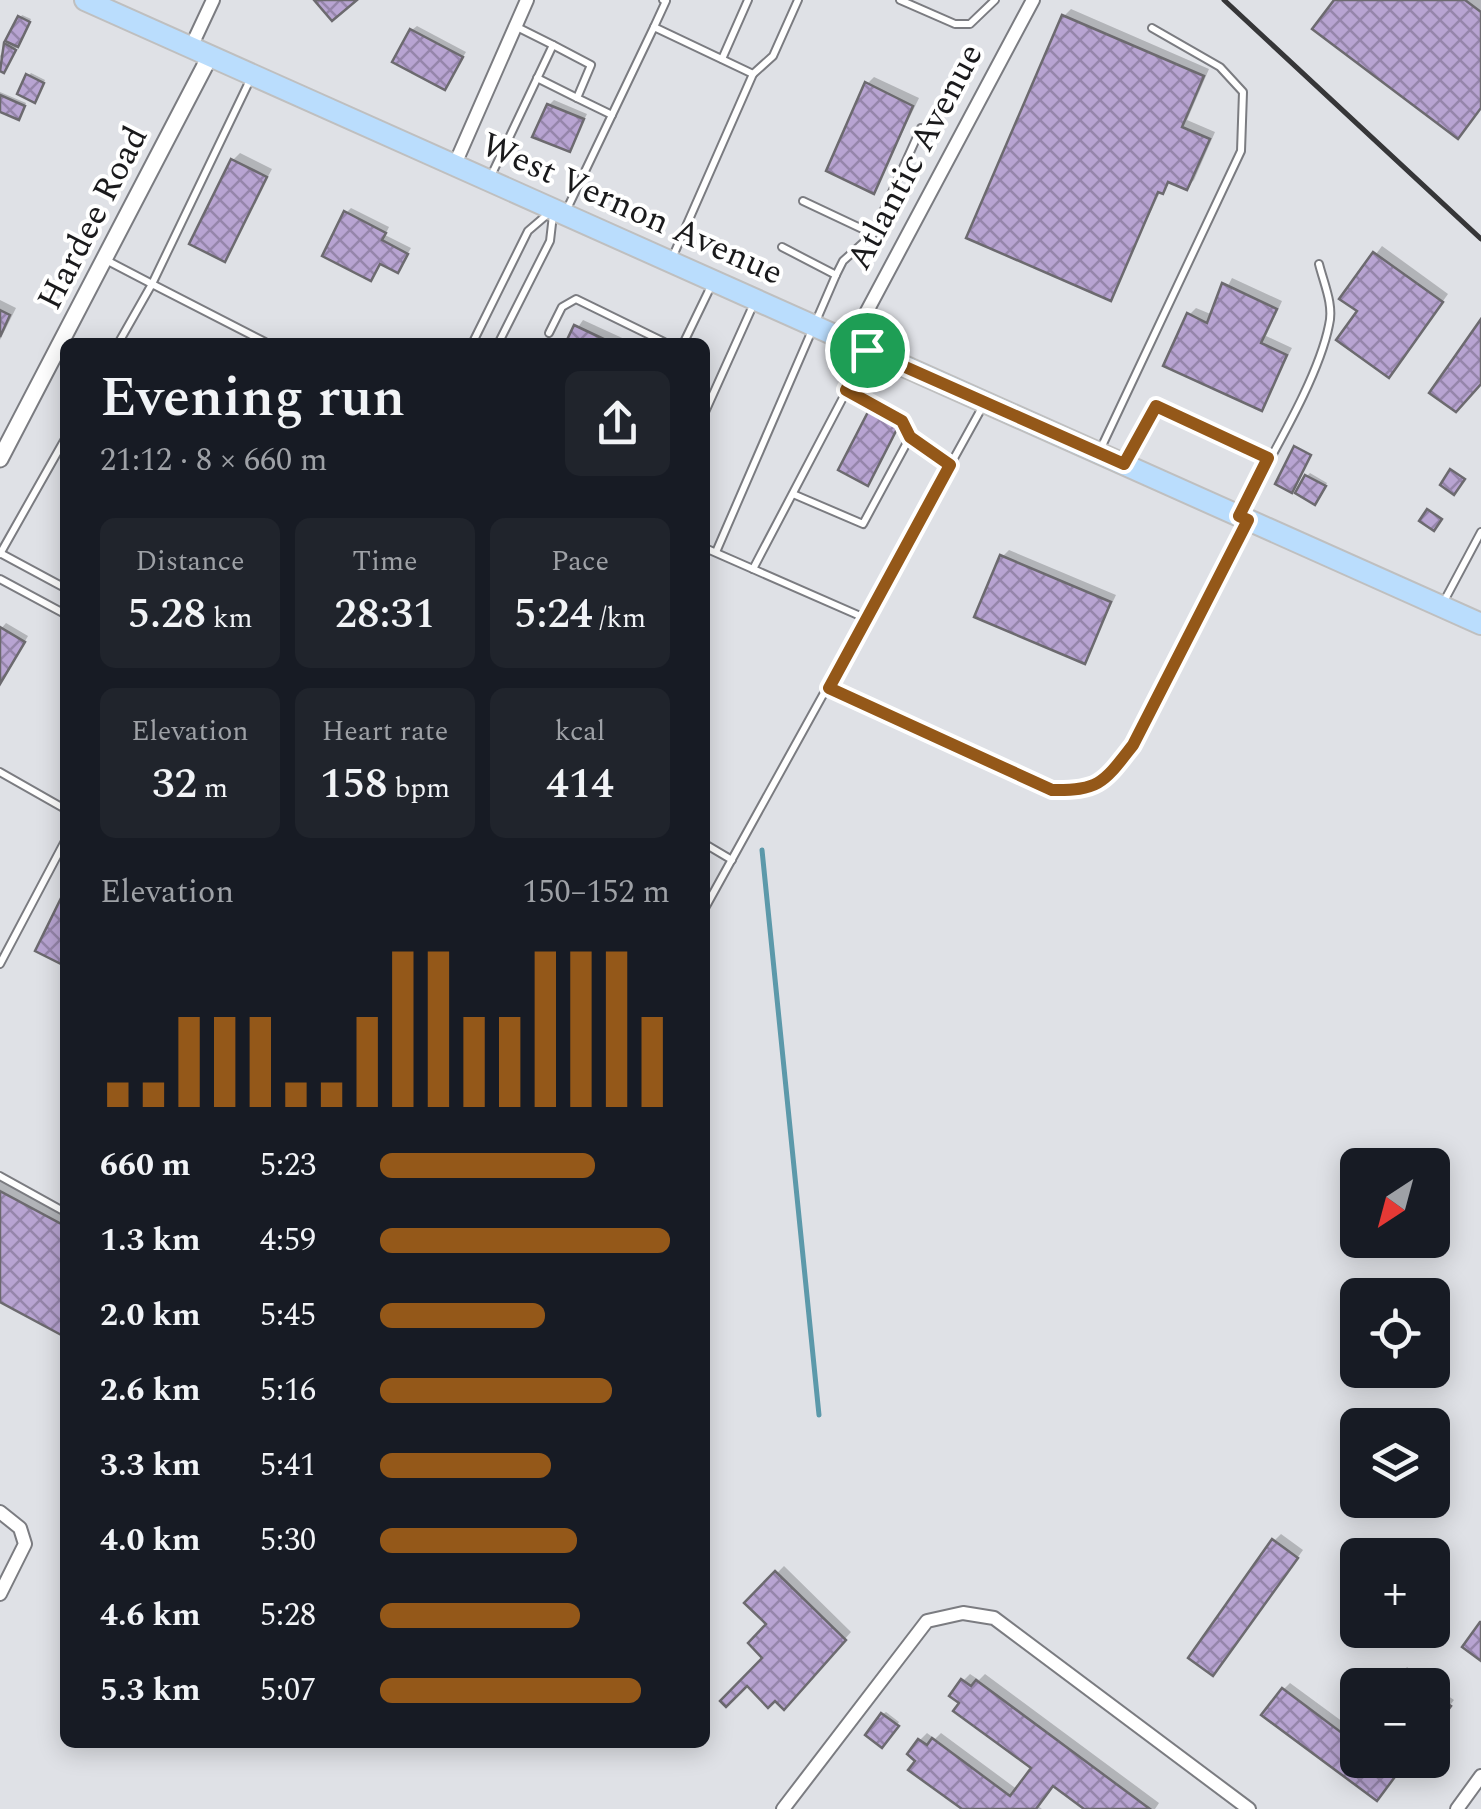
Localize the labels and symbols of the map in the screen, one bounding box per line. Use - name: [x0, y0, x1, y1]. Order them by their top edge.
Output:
- street label: Atlantic Avenue: [833, 34, 997, 280]
- street label: Hardee Road: [24, 117, 162, 319]
- street label: West Vernon Avenue: [473, 119, 791, 299]
- pin: [825, 308, 910, 393]
- north arrow: [1340, 1148, 1450, 1258]

